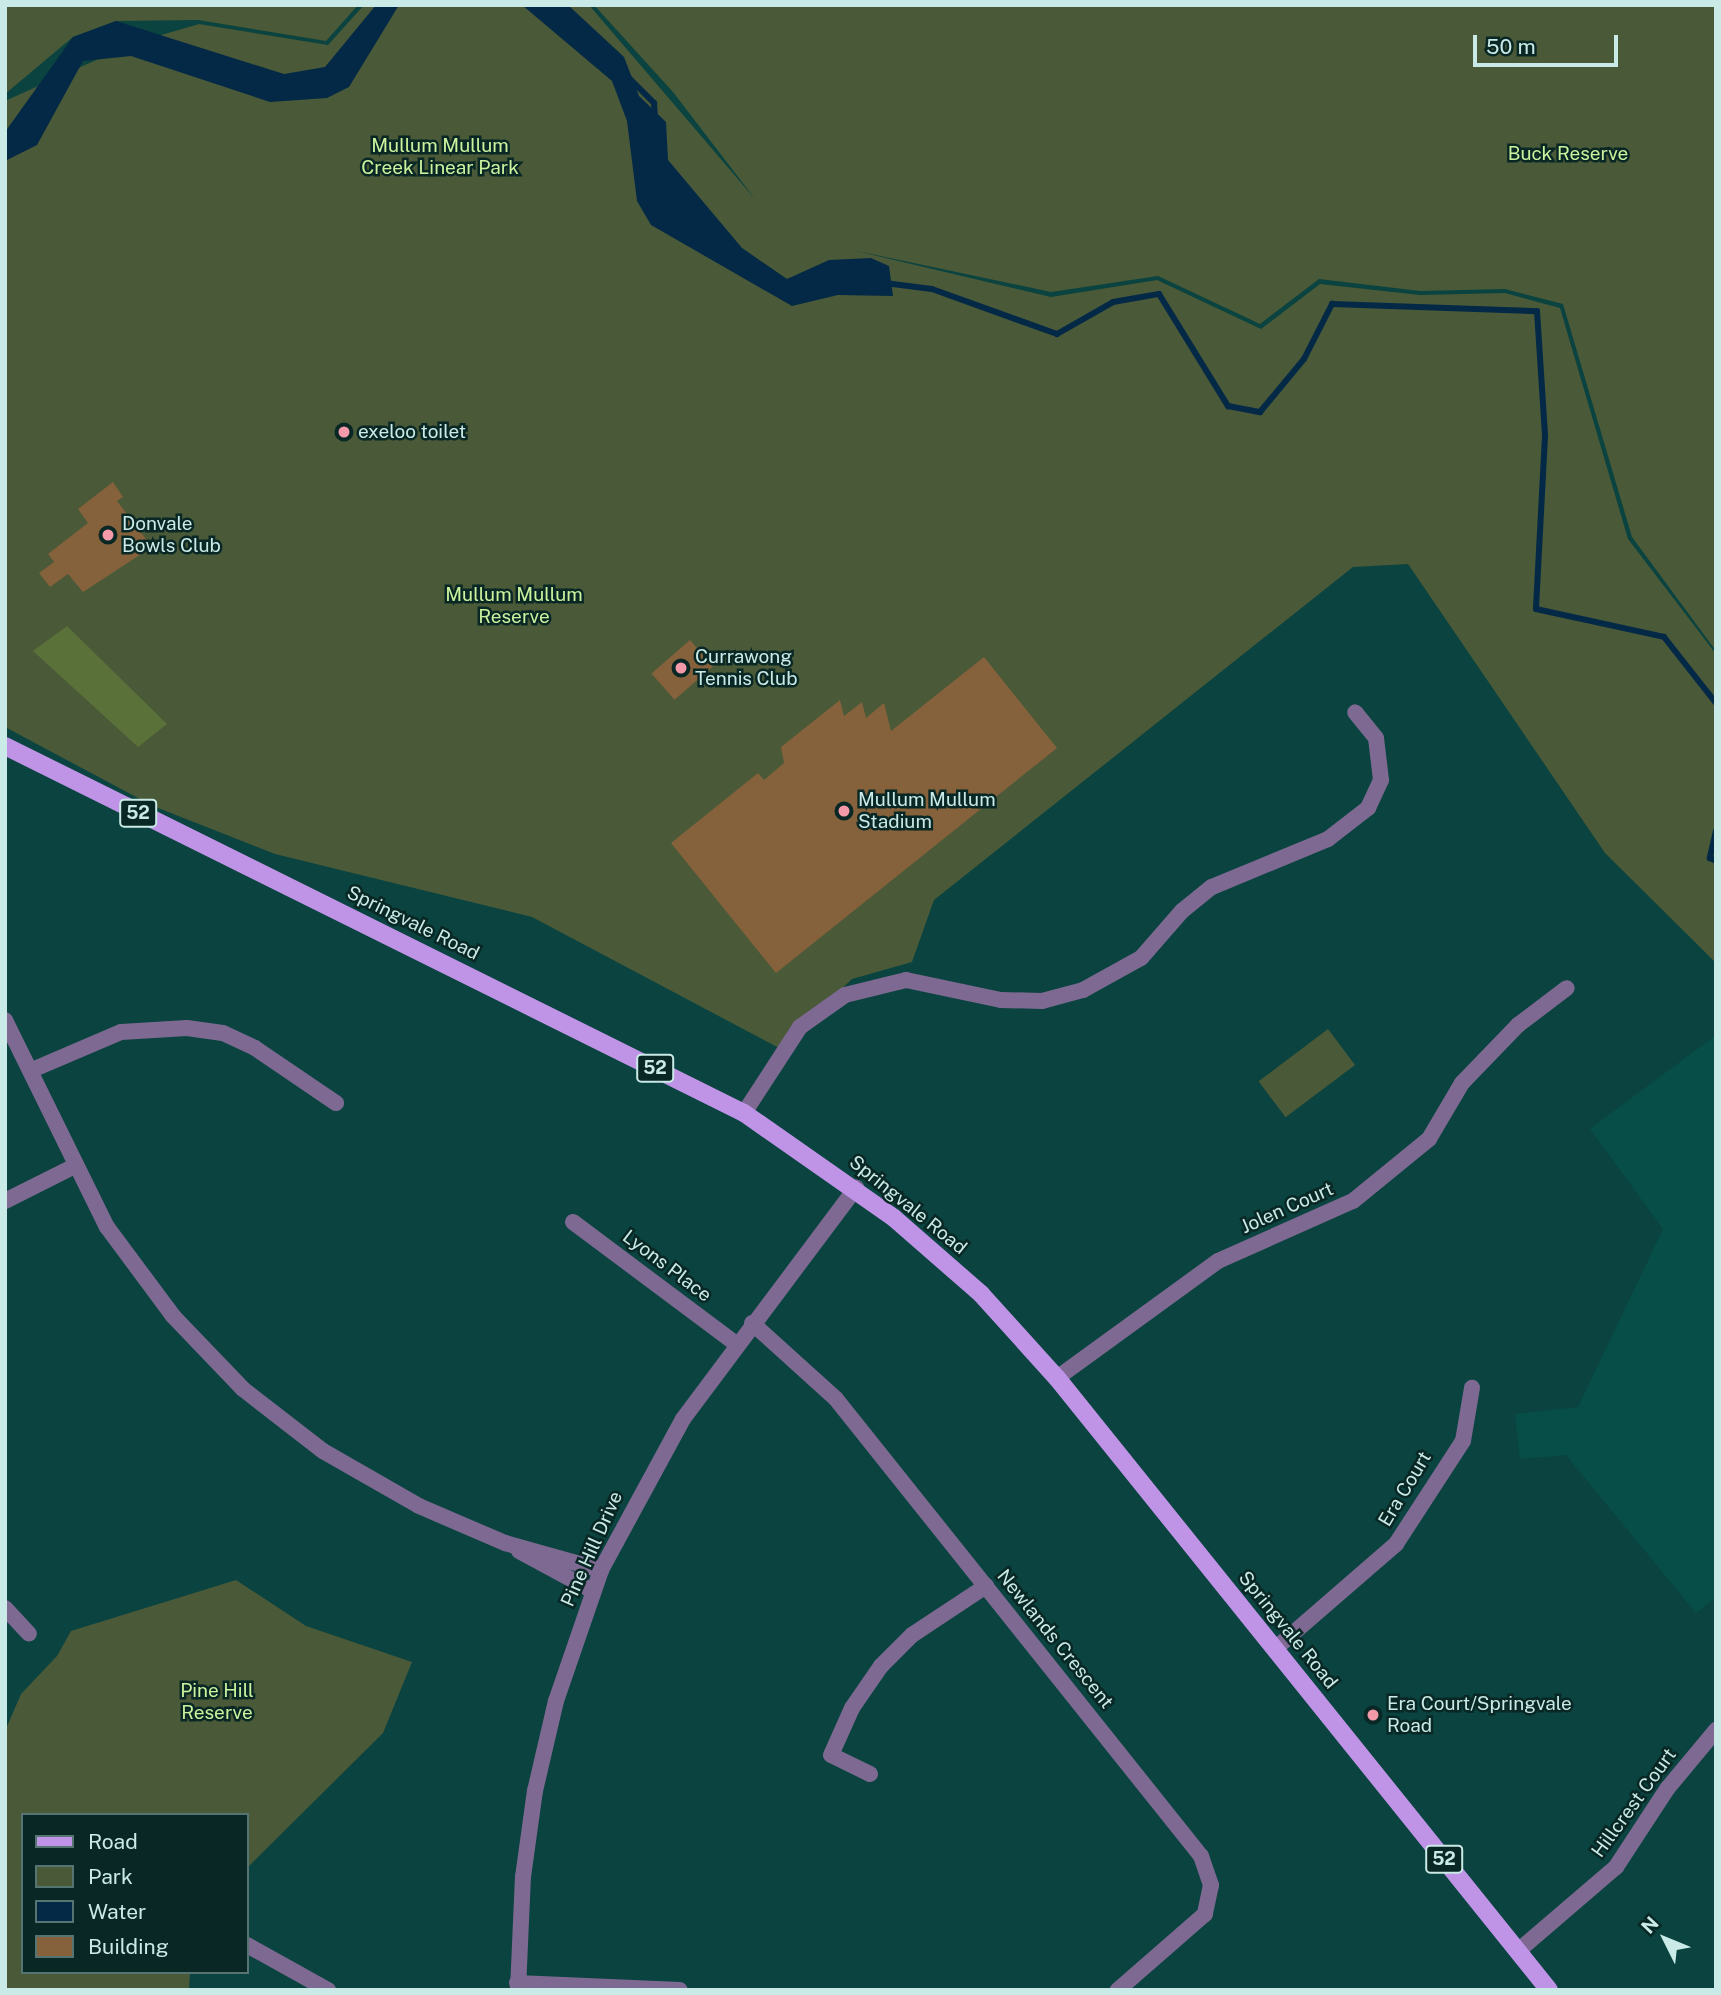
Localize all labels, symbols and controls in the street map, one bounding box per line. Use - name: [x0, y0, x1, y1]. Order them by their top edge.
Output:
- scale bar: [1476, 21, 1621, 65]
- text: 50 m: [1486, 34, 1536, 59]
- park label: Mullum Mullum Creek Linear Park: [361, 135, 519, 179]
- park label: Buck Reserve: [1508, 143, 1628, 165]
- place label: exeloo toilet: [358, 421, 466, 443]
- marker: exeloo toilet: [336, 424, 352, 440]
- place label: Donvale Bowls Club: [122, 513, 221, 557]
- marker: Donvale Bowls Club: [100, 527, 116, 543]
- park label: Mullum Mullum Reserve: [445, 584, 583, 628]
- place label: Currawong Tennis Club: [695, 646, 798, 690]
- marker: Currawong Tennis Club: [673, 660, 689, 676]
- place label: Mullum Mullum Stadium: [858, 789, 996, 833]
- road number: 52: [119, 798, 157, 828]
- marker: Mullum Mullum Stadium: [836, 803, 852, 819]
- street label: Springvale Road: [343, 881, 483, 965]
- road number: 52: [636, 1054, 674, 1083]
- street label: Springvale Road: [845, 1151, 971, 1259]
- street label: Jolen Court: [1237, 1177, 1337, 1239]
- street label: Lyons Place: [618, 1225, 716, 1307]
- street label: Era Court: [1374, 1447, 1436, 1531]
- street label: Pine Hill Drive: [556, 1488, 628, 1610]
- street label: Newlands Crescent: [992, 1565, 1118, 1713]
- street label: Springvale Road: [1234, 1567, 1342, 1693]
- park label: Pine Hill Reserve: [180, 1680, 254, 1724]
- place label: Era Court/Springvale Road: [1387, 1693, 1572, 1737]
- marker: Era Court/Springvale Road: [1365, 1707, 1381, 1723]
- street label: Hillcrest Court: [1587, 1744, 1681, 1862]
- legend: [21, 1813, 248, 1974]
- text: Road: [88, 1829, 138, 1854]
- road number: 52: [1425, 1844, 1463, 1873]
- text: Park: [88, 1864, 133, 1889]
- text: Water: [88, 1899, 146, 1924]
- north arrow: [1630, 1904, 1700, 1974]
- text: N: [1637, 1912, 1663, 1938]
- text: Building: [88, 1934, 169, 1959]

